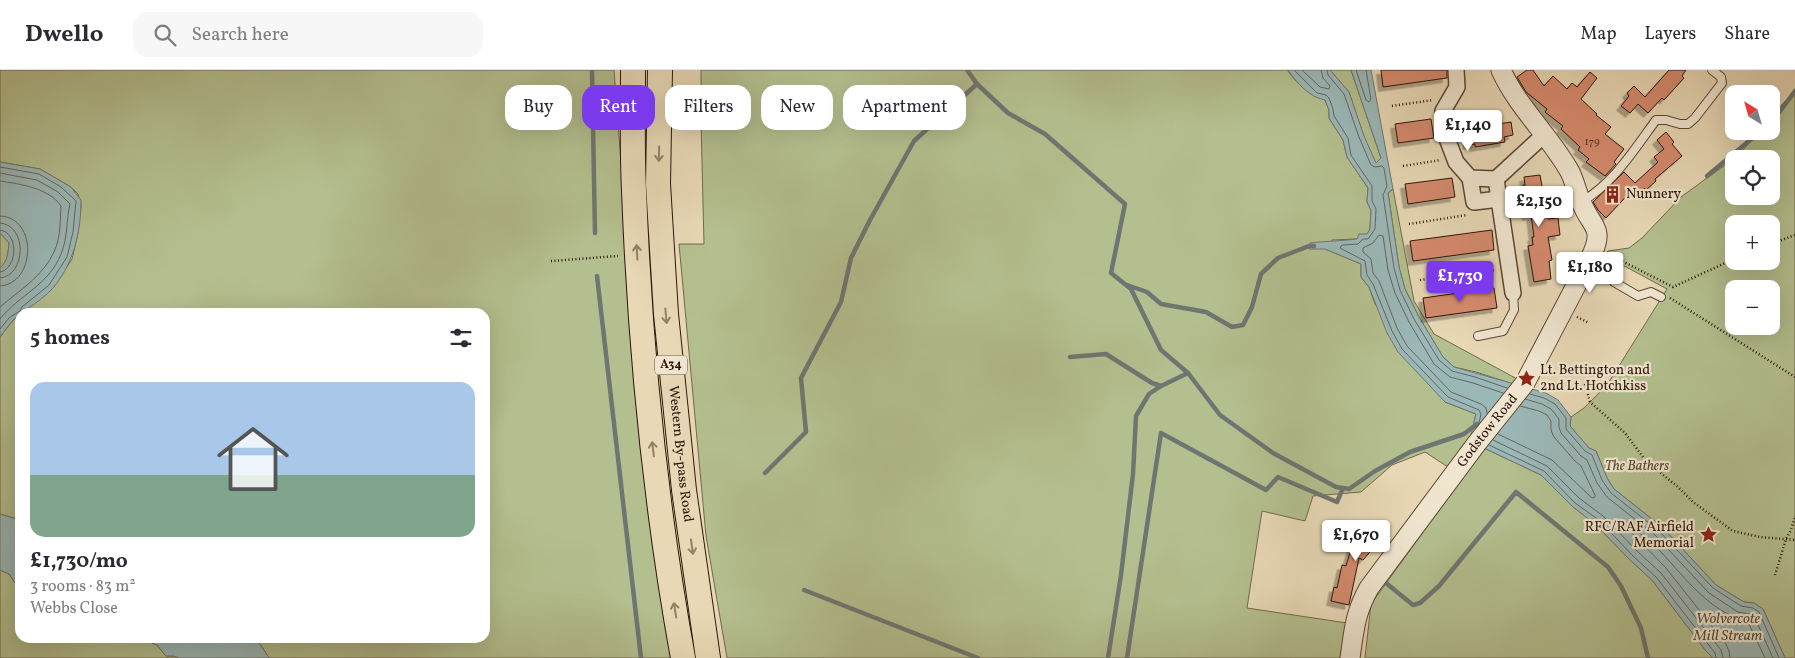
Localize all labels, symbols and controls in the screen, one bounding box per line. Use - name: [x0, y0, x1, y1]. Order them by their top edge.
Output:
- search box: [133, 12, 483, 57]
- text: Dwello: [25, 18, 103, 52]
- icon: search: [151, 21, 179, 49]
- text: Search here: [191, 22, 289, 48]
- text: Map: [1580, 22, 1616, 47]
- text: Layers: [1644, 22, 1696, 47]
- text: Share: [1724, 22, 1770, 47]
- chip: Buy: [505, 85, 572, 130]
- chip: Rent: [582, 85, 655, 130]
- chip: Filters: [665, 85, 751, 130]
- chip: New: [761, 85, 833, 130]
- chip: Apartment: [843, 85, 966, 130]
- north arrow: [1725, 85, 1780, 140]
- map controls: [1725, 85, 1780, 335]
- pin: £1,140: [1427, 109, 1509, 152]
- text: £1,140: [1445, 115, 1491, 137]
- house number: 179: [1584, 135, 1600, 150]
- one-way arrow: [654, 145, 663, 161]
- button: locate: [1725, 150, 1780, 205]
- building icon: Nunnery: [1602, 184, 1622, 204]
- place label: Nunnery: [1626, 185, 1682, 204]
- pin: £2,150: [1498, 186, 1580, 228]
- text: £2,150: [1516, 191, 1562, 213]
- button: +: [1725, 215, 1780, 270]
- one-way arrow: [633, 244, 642, 260]
- pin: £1,180: [1549, 252, 1631, 294]
- text: £1,180: [1567, 257, 1613, 279]
- pin: £1,730: [1419, 260, 1501, 303]
- text: £1,730: [1437, 266, 1483, 288]
- button: −: [1725, 280, 1780, 335]
- one-way arrow: [662, 308, 671, 324]
- text: 5 homes: [30, 324, 110, 353]
- icon: filters: [447, 324, 475, 352]
- road number: A34: [655, 356, 687, 374]
- place label: Lt. Bettington and 2nd Lt. Hotchkiss: [1540, 361, 1650, 396]
- place icon: Lt. Bettington and 2nd Lt. Hotchkiss: [1516, 368, 1536, 388]
- street label: Western By-pass Road: [664, 385, 698, 524]
- street label: Godstow Road: [1453, 390, 1522, 471]
- icon: home: [208, 414, 298, 504]
- one-way arrow: [648, 441, 658, 457]
- park label: The Bathers: [1605, 457, 1669, 476]
- place label: RFC/RAF Airfield Memorial: [1585, 518, 1694, 553]
- pin: £1,670: [1315, 520, 1397, 562]
- text: £1,670: [1333, 525, 1379, 547]
- place icon: RFC/RAF Airfield Memorial: [1698, 525, 1718, 545]
- one-way arrow: [687, 539, 697, 555]
- text: £1,730/mo: [30, 547, 128, 576]
- text: 3 rooms · 83 m²: [30, 576, 135, 598]
- text: Webbs Close: [30, 598, 118, 620]
- one-way arrow: [670, 602, 680, 618]
- water label: Wolvercote Mill Stream: [1693, 609, 1763, 647]

